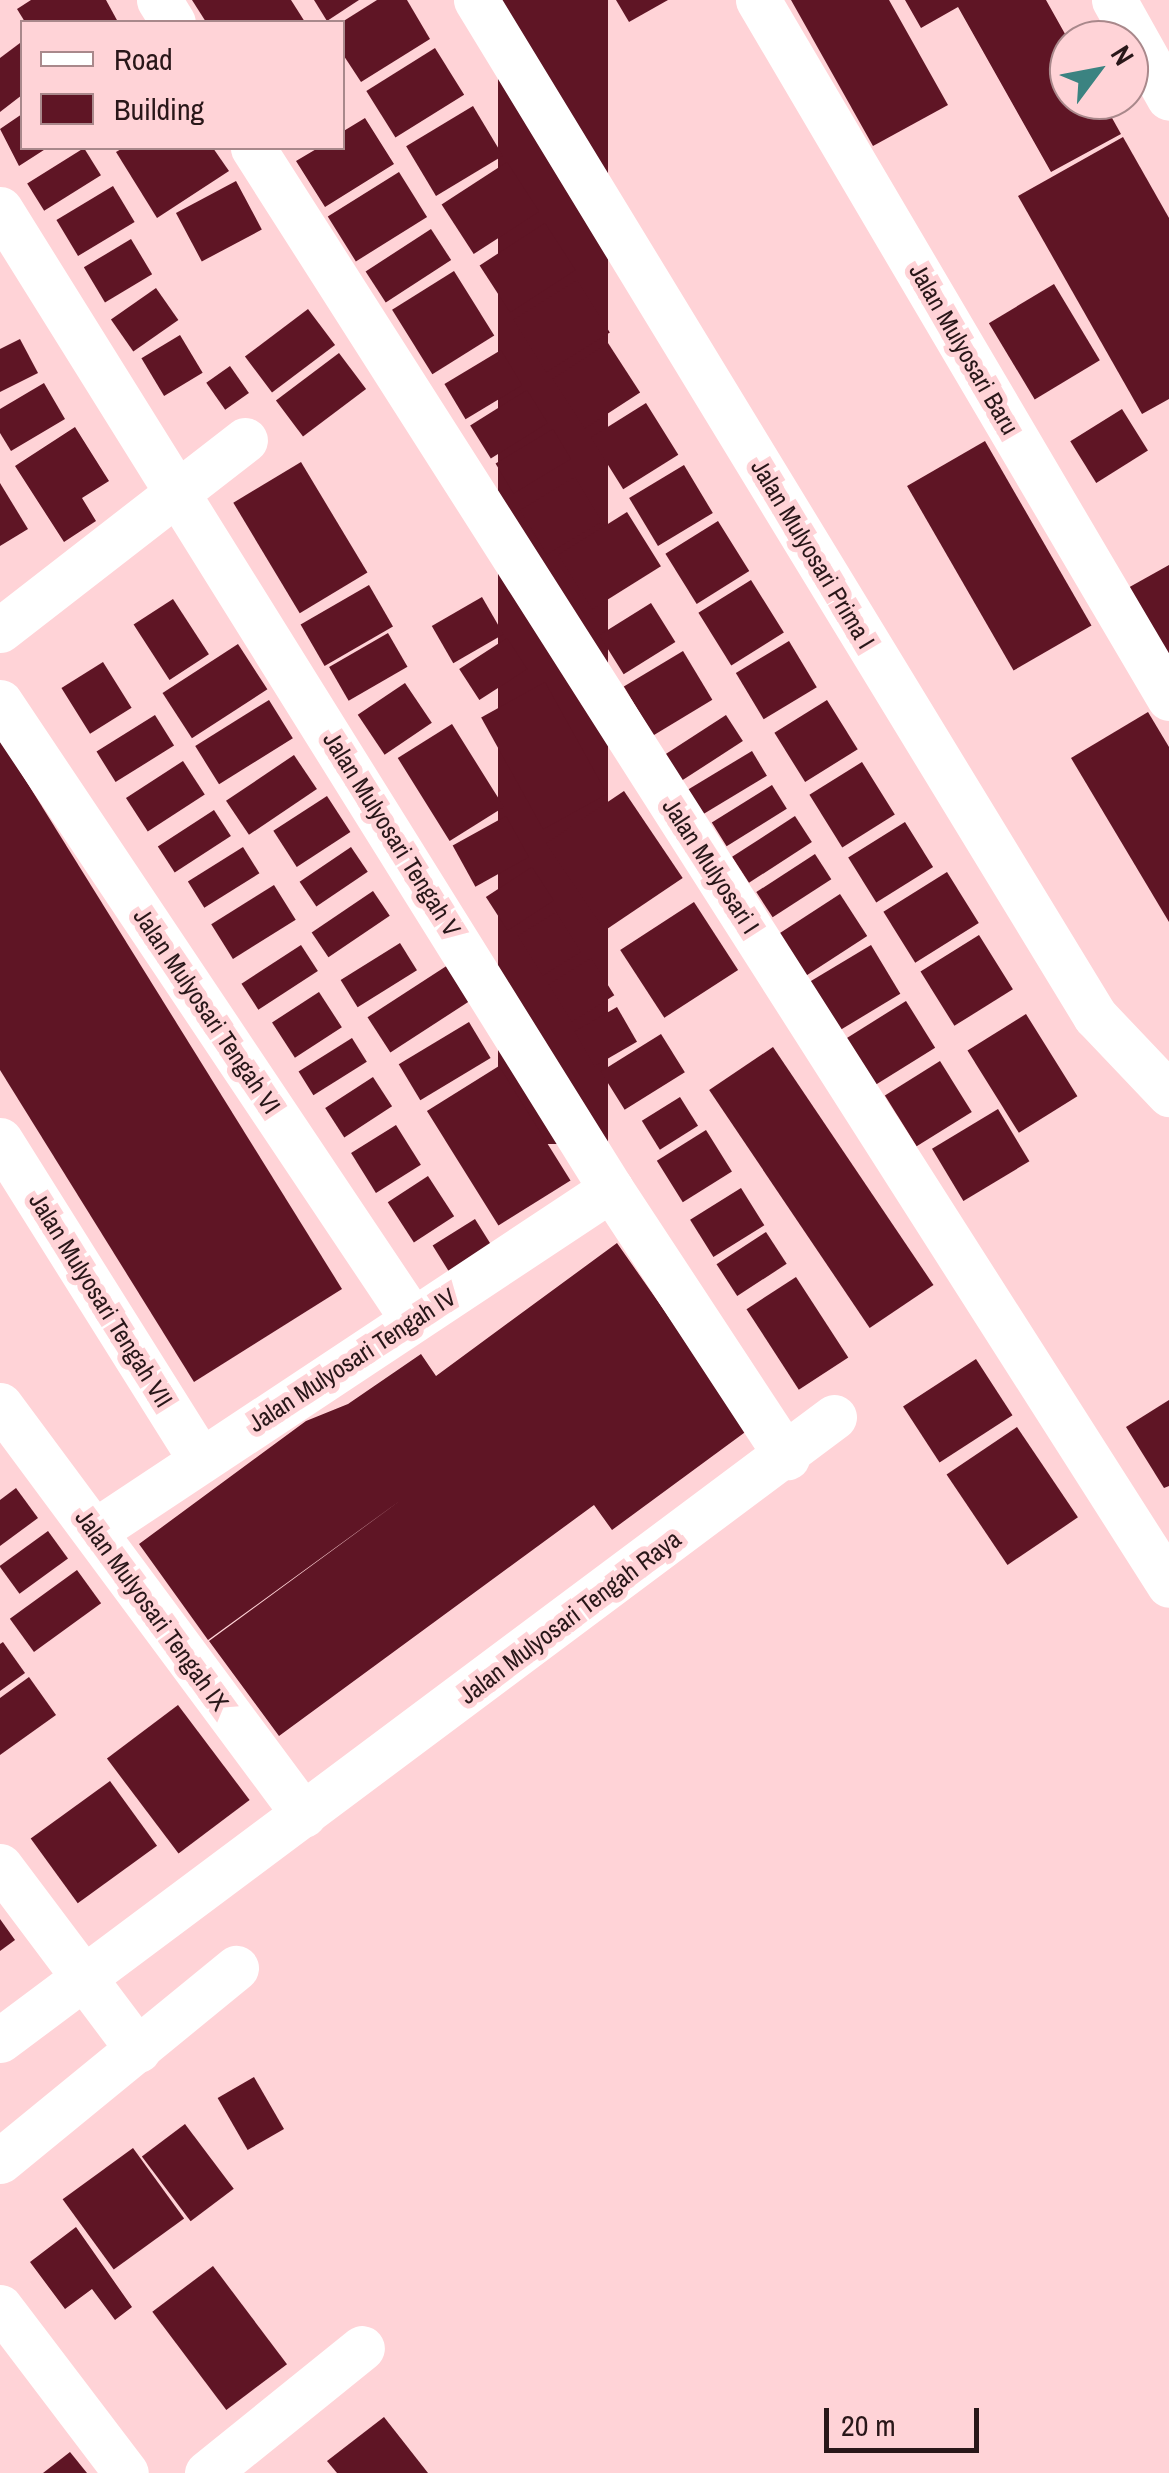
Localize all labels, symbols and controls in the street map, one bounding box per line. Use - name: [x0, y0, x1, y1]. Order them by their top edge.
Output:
- legend: [20, 20, 345, 150]
- north arrow: [1049, 20, 1149, 120]
- text: N: [1102, 38, 1143, 72]
- text: Road: [114, 39, 173, 79]
- text: Building: [114, 89, 204, 129]
- street label: Jalan Mulyosari Baru: [903, 258, 1025, 440]
- street label: Jalan Mulyosari Prima I: [745, 454, 881, 654]
- street label: Jalan Mulyosari Tengah V: [317, 726, 467, 942]
- street label: Jalan Mulyosari I: [656, 793, 766, 939]
- street label: Jalan Mulyosari Tengah VI: [127, 902, 287, 1120]
- street label: Jalan Mulyosari Tengah VII: [23, 1187, 179, 1413]
- street label: Jalan Mulyosari Tengah IV: [243, 1282, 461, 1438]
- street label: Jalan Mulyosari Tengah IX: [69, 1503, 235, 1717]
- street label: Jalan Mulyosari Tengah Raya: [453, 1524, 687, 1710]
- scale bar: [829, 2388, 984, 2450]
- text: 20 m: [841, 2405, 896, 2445]

